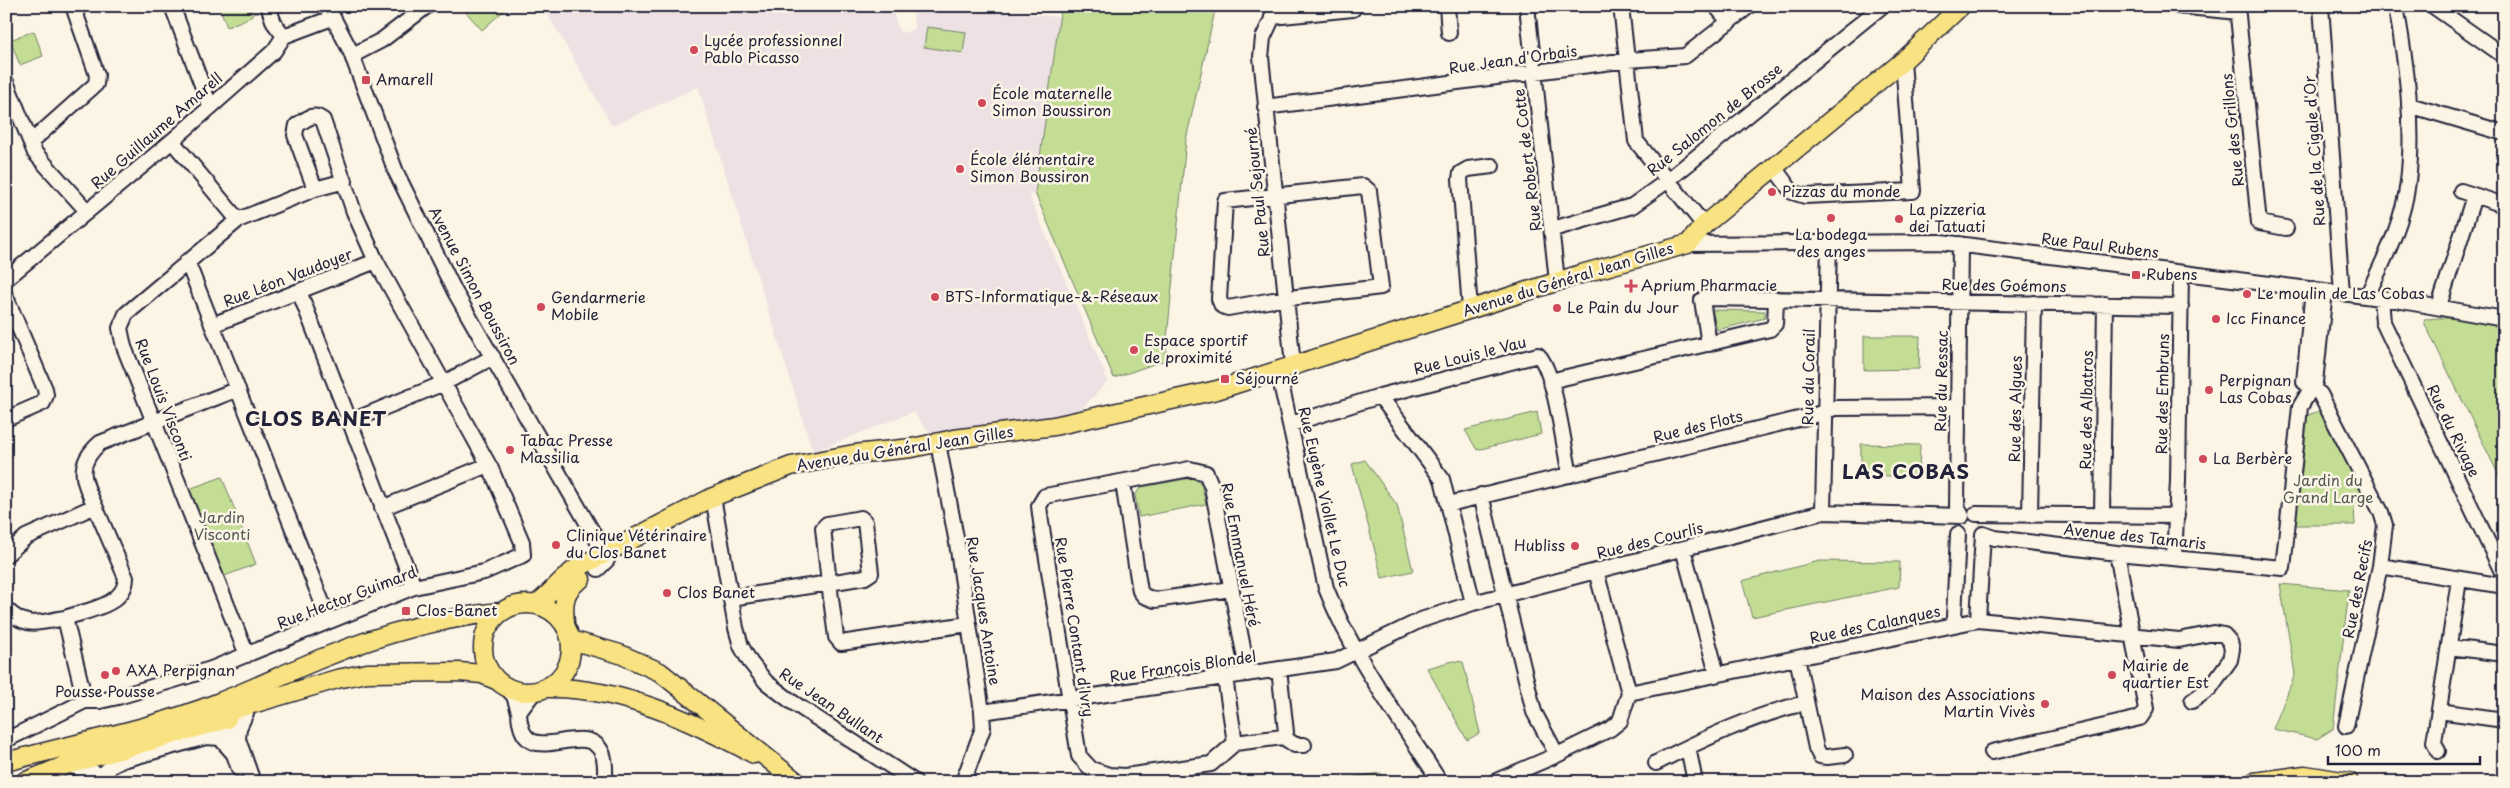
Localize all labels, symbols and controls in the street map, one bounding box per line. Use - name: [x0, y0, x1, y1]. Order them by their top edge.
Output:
- place label: Lycée professionnel Pablo Picasso: [704, 28, 843, 68]
- street label: Rue Jean d'Orbais: [1447, 38, 1579, 79]
- marker: Lycée professionnel Pablo Picasso: [688, 44, 700, 56]
- street label: Rue Salomon de Brosse: [1641, 57, 1787, 181]
- street label: Rue Guillaume Amarell: [85, 66, 227, 194]
- place label: Amarell: [376, 67, 433, 90]
- street label: Rue des Grillons: [2214, 72, 2249, 188]
- marker: Amarell: [360, 74, 372, 86]
- street label: Rue de la Cigale d'Or: [2297, 75, 2330, 227]
- place label: École maternelle Simon Boussiron: [992, 81, 1112, 121]
- street label: Rue Robert de Cotte: [1506, 88, 1547, 233]
- marker: École maternelle Simon Boussiron: [976, 97, 988, 109]
- street label: Rue Paul Sejourné: [1238, 126, 1275, 258]
- place label: École élémentaire Simon Boussiron: [970, 147, 1095, 187]
- marker: École élémentaire Simon Boussiron: [954, 163, 966, 175]
- place label: Pizzas du monde: [1782, 179, 1900, 202]
- marker: Pizzas du monde: [1766, 186, 1778, 198]
- place label: La pizzeria dei Tatuati: [1909, 197, 1986, 237]
- street label: Avenue Simon Boussiron: [424, 202, 527, 369]
- marker: La bodega des anges: [1825, 212, 1837, 224]
- marker: La pizzeria dei Tatuati: [1893, 213, 1905, 225]
- place label: La bodega des anges: [1795, 222, 1868, 262]
- street label: Rue Paul Rubens: [2040, 226, 2160, 263]
- street label: Avenue du Général Jean Gilles: [1459, 235, 1676, 322]
- street label: Rue Léon Vaudoyer: [219, 241, 356, 312]
- place label: Rubens: [2146, 262, 2197, 285]
- marker: Rubens: [2130, 269, 2142, 281]
- street label: Rue des Goémons: [1941, 272, 2067, 297]
- place label: Aprium Pharmacie: [1641, 273, 1777, 296]
- marker: Aprium Pharmacie: [1625, 280, 1637, 292]
- place label: Le moulin de Las Cobas: [2257, 281, 2425, 304]
- place label: BTS-Informatique-&-Réseaux: [945, 284, 1158, 307]
- place label: Gendarmerie Mobile: [551, 285, 646, 325]
- marker: Le moulin de Las Cobas: [2241, 288, 2253, 300]
- marker: BTS-Informatique-&-Réseaux: [929, 291, 941, 303]
- place label: Le Pain du Jour: [1567, 295, 1679, 318]
- marker: Gendarmerie Mobile: [535, 301, 547, 313]
- marker: Le Pain du Jour: [1551, 302, 1563, 314]
- place label: Icc Finance: [2226, 306, 2306, 329]
- marker: Icc Finance: [2210, 313, 2222, 325]
- place label: Espace sportif de proximité: [1144, 328, 1248, 368]
- street label: Rue du Corail: [1795, 328, 1820, 426]
- street label: Rue Louis le Vau: [1411, 329, 1528, 380]
- street label: Rue du Ressac: [1928, 330, 1953, 432]
- street label: Rue des Embruns: [2149, 333, 2174, 455]
- street label: Rue Louis Visconti: [130, 335, 198, 464]
- marker: Espace sportif de proximité: [1128, 344, 1140, 356]
- street label: Rue des Albatros: [2073, 350, 2098, 470]
- street label: Rue des Algues: [2002, 355, 2027, 463]
- place label: Séjourné: [1235, 366, 1299, 389]
- place label: Perpignan Las Cobas: [2219, 368, 2292, 408]
- marker: Séjourné: [1219, 373, 1231, 385]
- street label: Rue du Rivage: [2422, 380, 2487, 481]
- marker: Perpignan Las Cobas: [2203, 384, 2215, 396]
- district label: CLOS BANET: [245, 403, 387, 433]
- street label: Rue des Flots: [1650, 403, 1745, 448]
- street label: Rue Eugène Viollet Le Duc: [1293, 404, 1357, 589]
- street label: Avenue du Général Jean Gilles: [795, 419, 1015, 476]
- place label: Tabac Presse Massilia: [520, 428, 613, 468]
- marker: Tabac Presse Massilia: [504, 444, 516, 456]
- place label: La Berbère: [2213, 446, 2292, 469]
- marker: La Berbère: [2197, 453, 2209, 465]
- district label: LAS COBAS: [1842, 456, 1970, 486]
- park label: Jardin du Grand Large: [2283, 468, 2373, 508]
- street label: Rue Emmanuel Héré: [1216, 481, 1267, 629]
- park label: Jardin Visconti: [194, 505, 250, 545]
- street label: Rue des Courlis: [1594, 515, 1705, 564]
- street label: Avenue des Tamaris: [2063, 517, 2208, 554]
- place label: Clinique Vétérinaire du Clos Banet: [566, 523, 707, 563]
- place label: Hubliss: [1514, 533, 1565, 556]
- street label: Rue Jacques Antoine: [961, 535, 1008, 687]
- street label: Rue Pierre Contant d'Ivry: [1050, 535, 1101, 718]
- street label: Rue des Recifs: [2336, 537, 2377, 640]
- marker: Clinique Vétérinaire du Clos Banet: [550, 539, 562, 551]
- marker: Hubliss: [1569, 540, 1581, 552]
- street label: Rue Hector Guimard: [273, 559, 420, 634]
- place label: Clos Banet: [677, 580, 755, 603]
- marker: Clos Banet: [661, 587, 673, 599]
- place label: Clos-Banet: [416, 598, 497, 621]
- street label: Rue des Calanques: [1807, 598, 1942, 649]
- marker: Clos-Banet: [400, 605, 412, 617]
- street label: Rue François Blondel: [1108, 644, 1258, 687]
- place label: Mairie de quartier Est: [2122, 653, 2209, 693]
- place label: AXA Perpignan: [126, 658, 235, 681]
- street label: Rue Jean Bullant: [775, 661, 889, 748]
- marker: AXA Perpignan: [110, 665, 122, 677]
- marker: Pousse Pousse: [99, 669, 111, 681]
- marker: Mairie de quartier Est: [2106, 669, 2118, 681]
- place label: Pousse Pousse: [55, 679, 155, 702]
- place label: Maison des Associations Martin Vivès: [1860, 682, 2035, 722]
- marker: Maison des Associations Martin Vivès: [2039, 698, 2051, 710]
- scale bar: [2328, 733, 2480, 765]
- text: 100 m: [2335, 738, 2381, 761]

